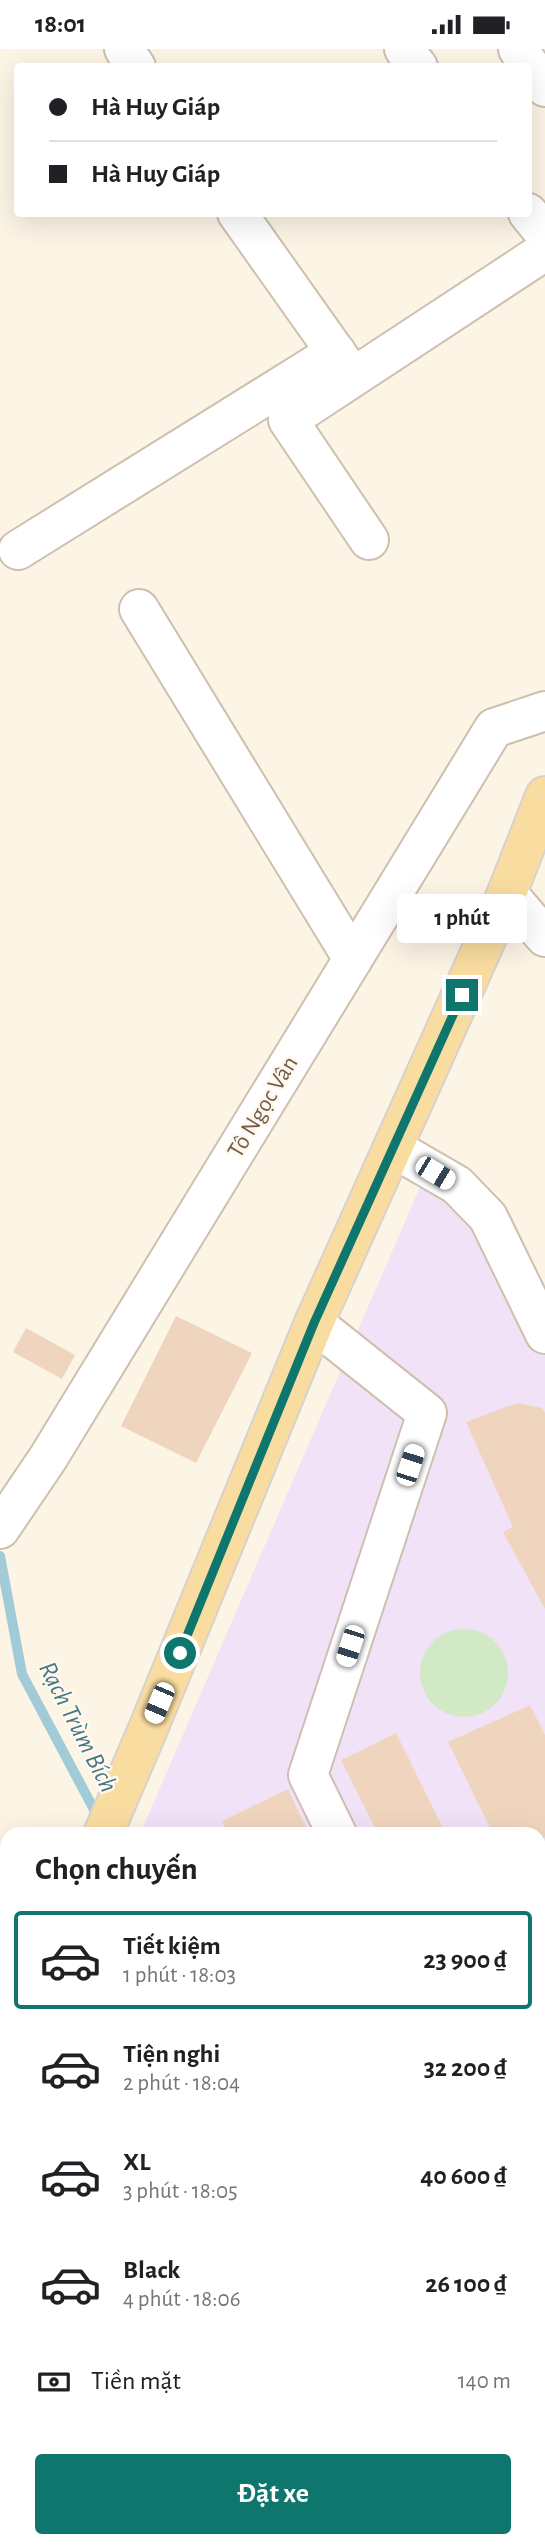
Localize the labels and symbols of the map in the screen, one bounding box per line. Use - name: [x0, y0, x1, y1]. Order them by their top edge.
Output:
- callout: 1 phút: [397, 893, 527, 943]
- route end: [446, 979, 478, 1011]
- street label: Tô Ngọc Vân: [223, 1052, 303, 1162]
- car: [412, 1153, 459, 1193]
- car: [394, 1442, 427, 1488]
- car: [334, 1623, 367, 1669]
- route start: [164, 1637, 196, 1669]
- water label: Rạch Trùm Bích: [34, 1658, 122, 1796]
- car: [142, 1680, 177, 1726]

